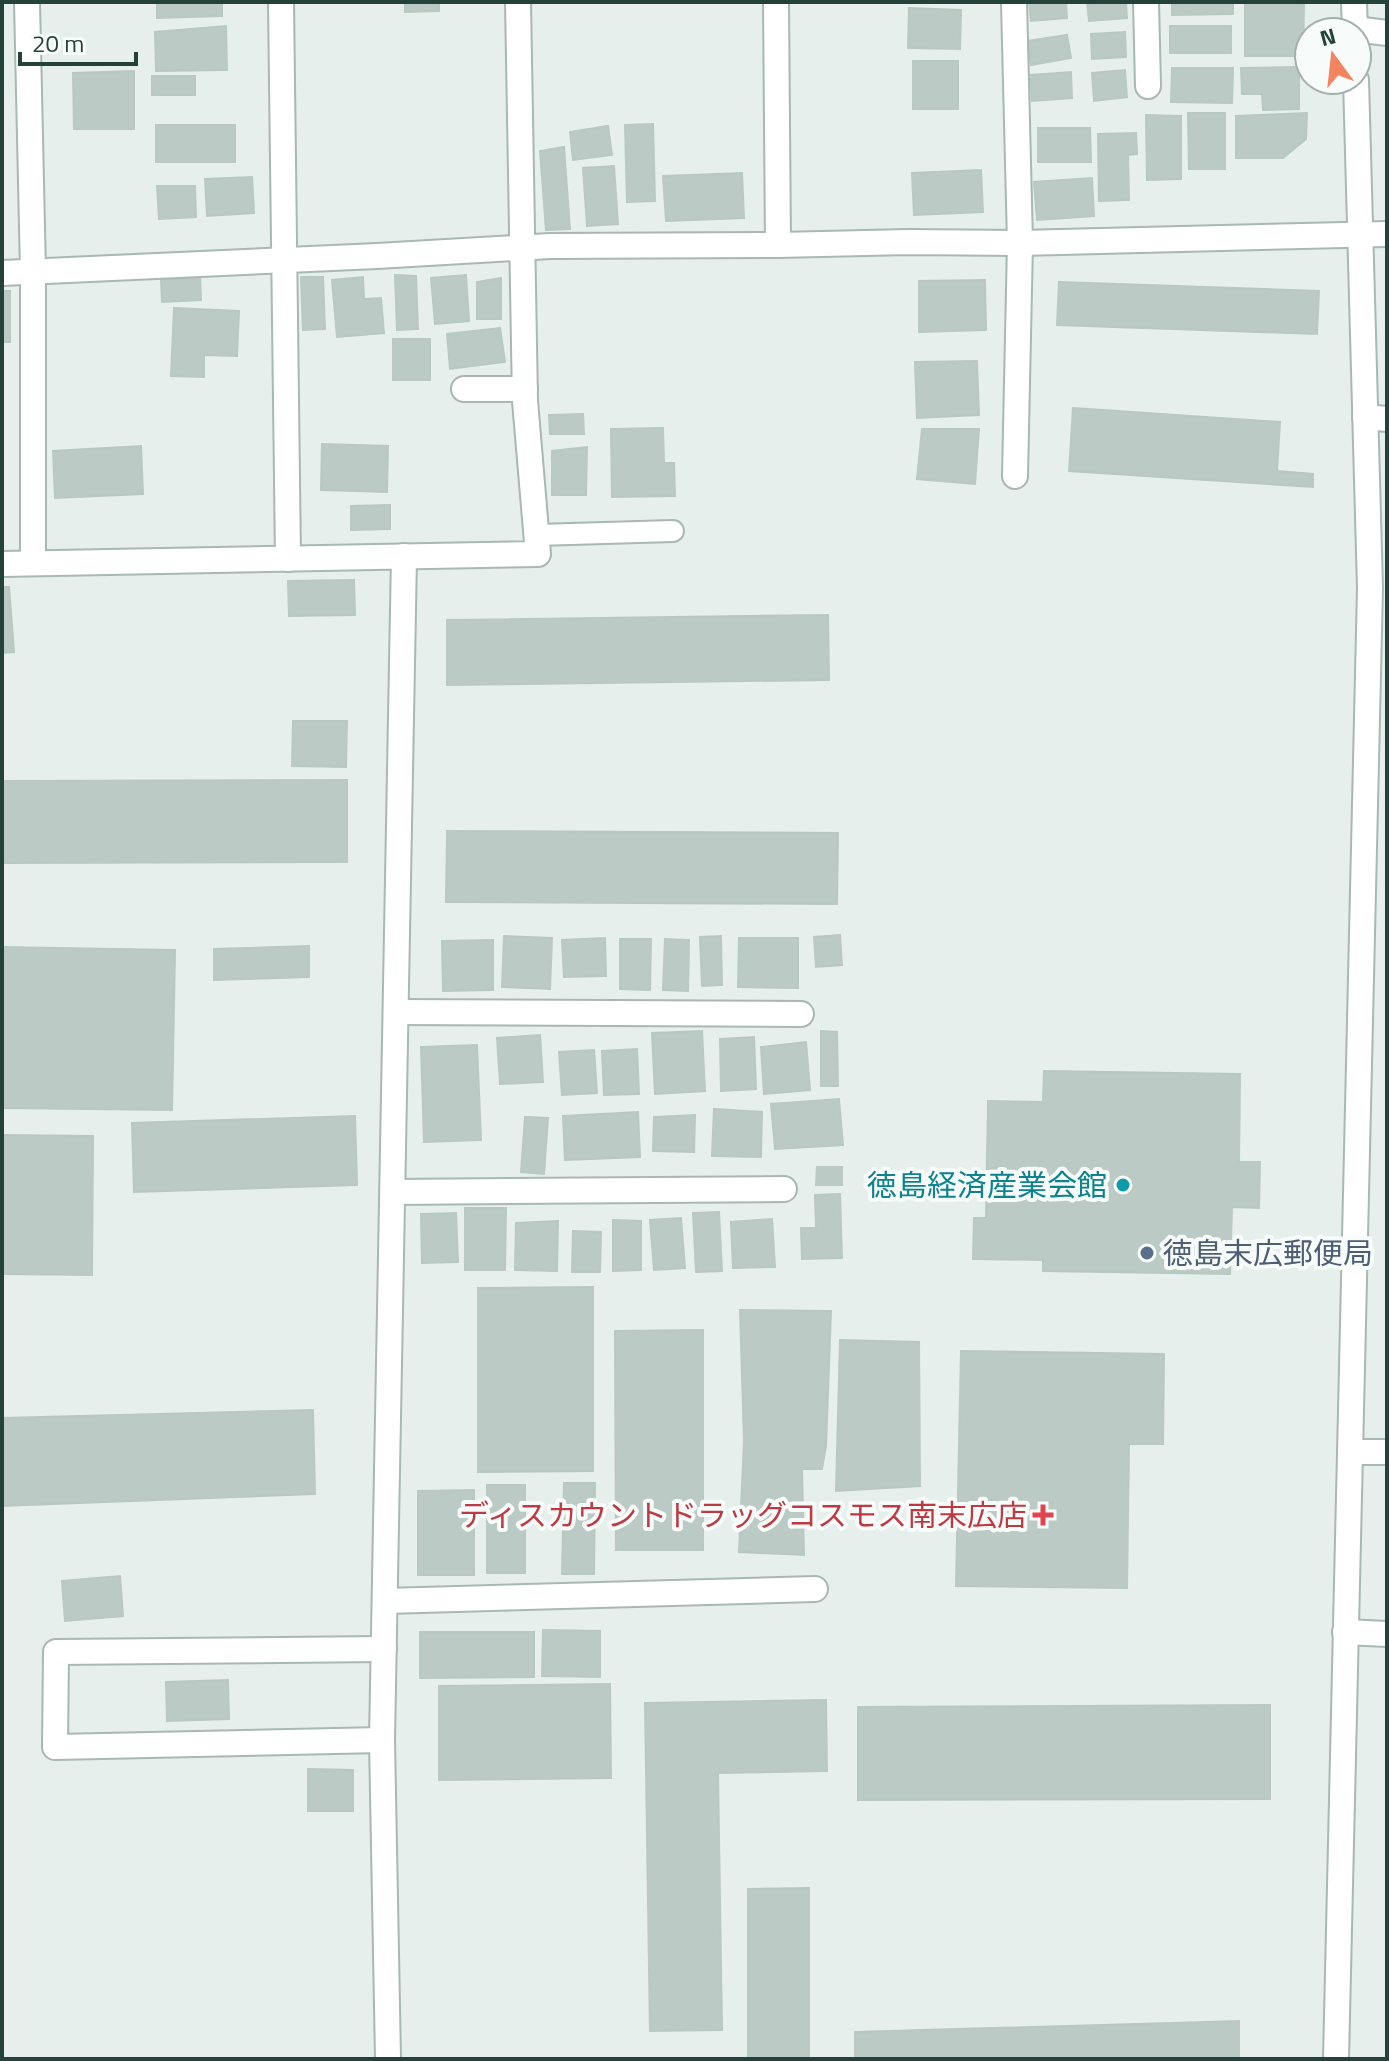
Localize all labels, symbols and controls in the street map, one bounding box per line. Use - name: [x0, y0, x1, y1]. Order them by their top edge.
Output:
- scale bar: [20, 16, 136, 66]
- north arrow: [1293, 16, 1373, 96]
- text: N: [1316, 18, 1340, 55]
- text: 20 m: [32, 25, 84, 61]
- place label: 徳島経済産業会館: [867, 1162, 1107, 1208]
- marker: 徳島経済産業会館: [1114, 1176, 1132, 1194]
- place label: 徳島末広郵便局: [1163, 1230, 1373, 1276]
- marker: 徳島末広郵便局: [1138, 1244, 1156, 1262]
- place label: ディスカウントドラッグコスモス南末広店: [459, 1492, 1027, 1538]
- marker: ディスカウントドラッグコスモス南末広店: [1034, 1506, 1052, 1524]

